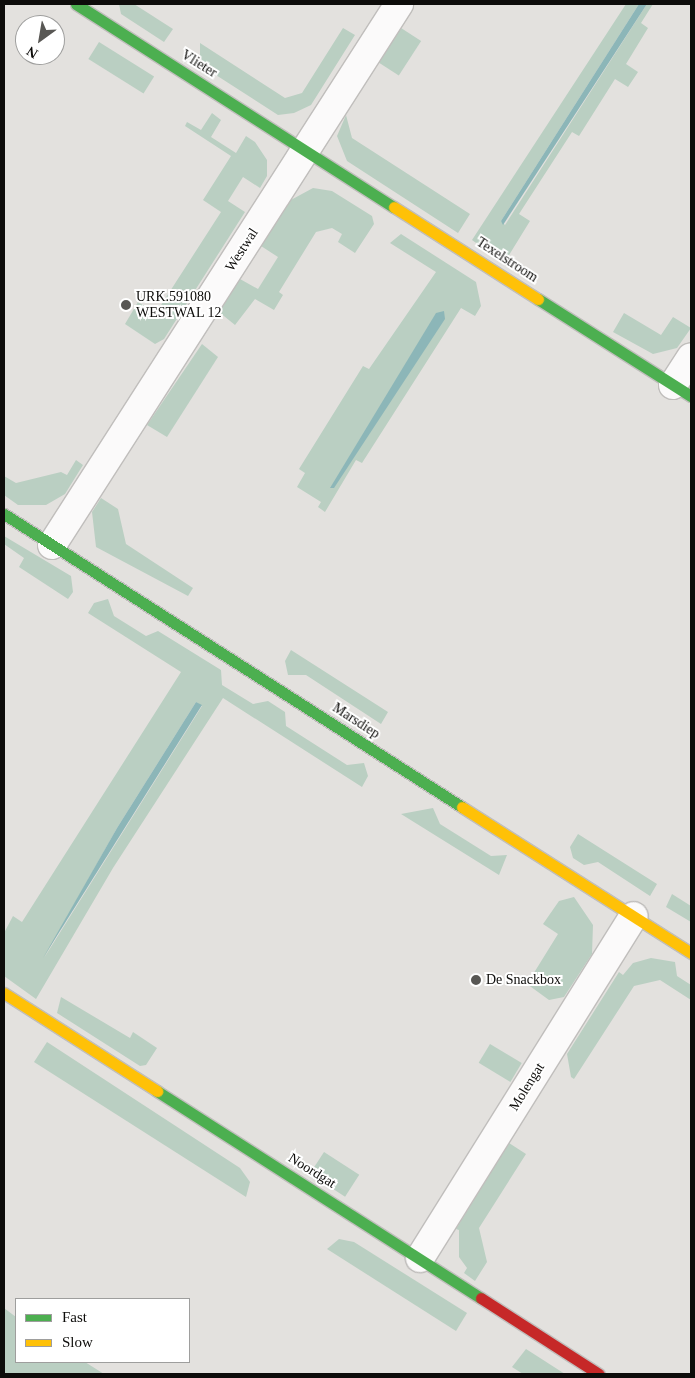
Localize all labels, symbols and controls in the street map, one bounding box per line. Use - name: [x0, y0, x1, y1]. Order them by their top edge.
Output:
- north arrow: [15, 15, 65, 65]
- text: N: [24, 43, 41, 61]
- street label: Vlieter: [178, 47, 220, 81]
- street label: Westwal: [222, 225, 262, 275]
- street label: Texelstroom: [473, 234, 541, 286]
- place label: URK.591080 WESTWAL 12: [136, 289, 222, 322]
- marker: URK.591080 WESTWAL 12: [120, 299, 132, 311]
- street label: Marsdiep: [329, 700, 383, 742]
- place label: De Snackbox: [486, 972, 561, 988]
- marker: De Snackbox: [470, 974, 482, 986]
- street label: Molengat: [506, 1060, 548, 1114]
- street label: Noordgat: [285, 1150, 339, 1192]
- legend: [15, 1298, 190, 1363]
- text: Fast: [62, 1309, 87, 1325]
- text: Slow: [62, 1334, 93, 1350]

